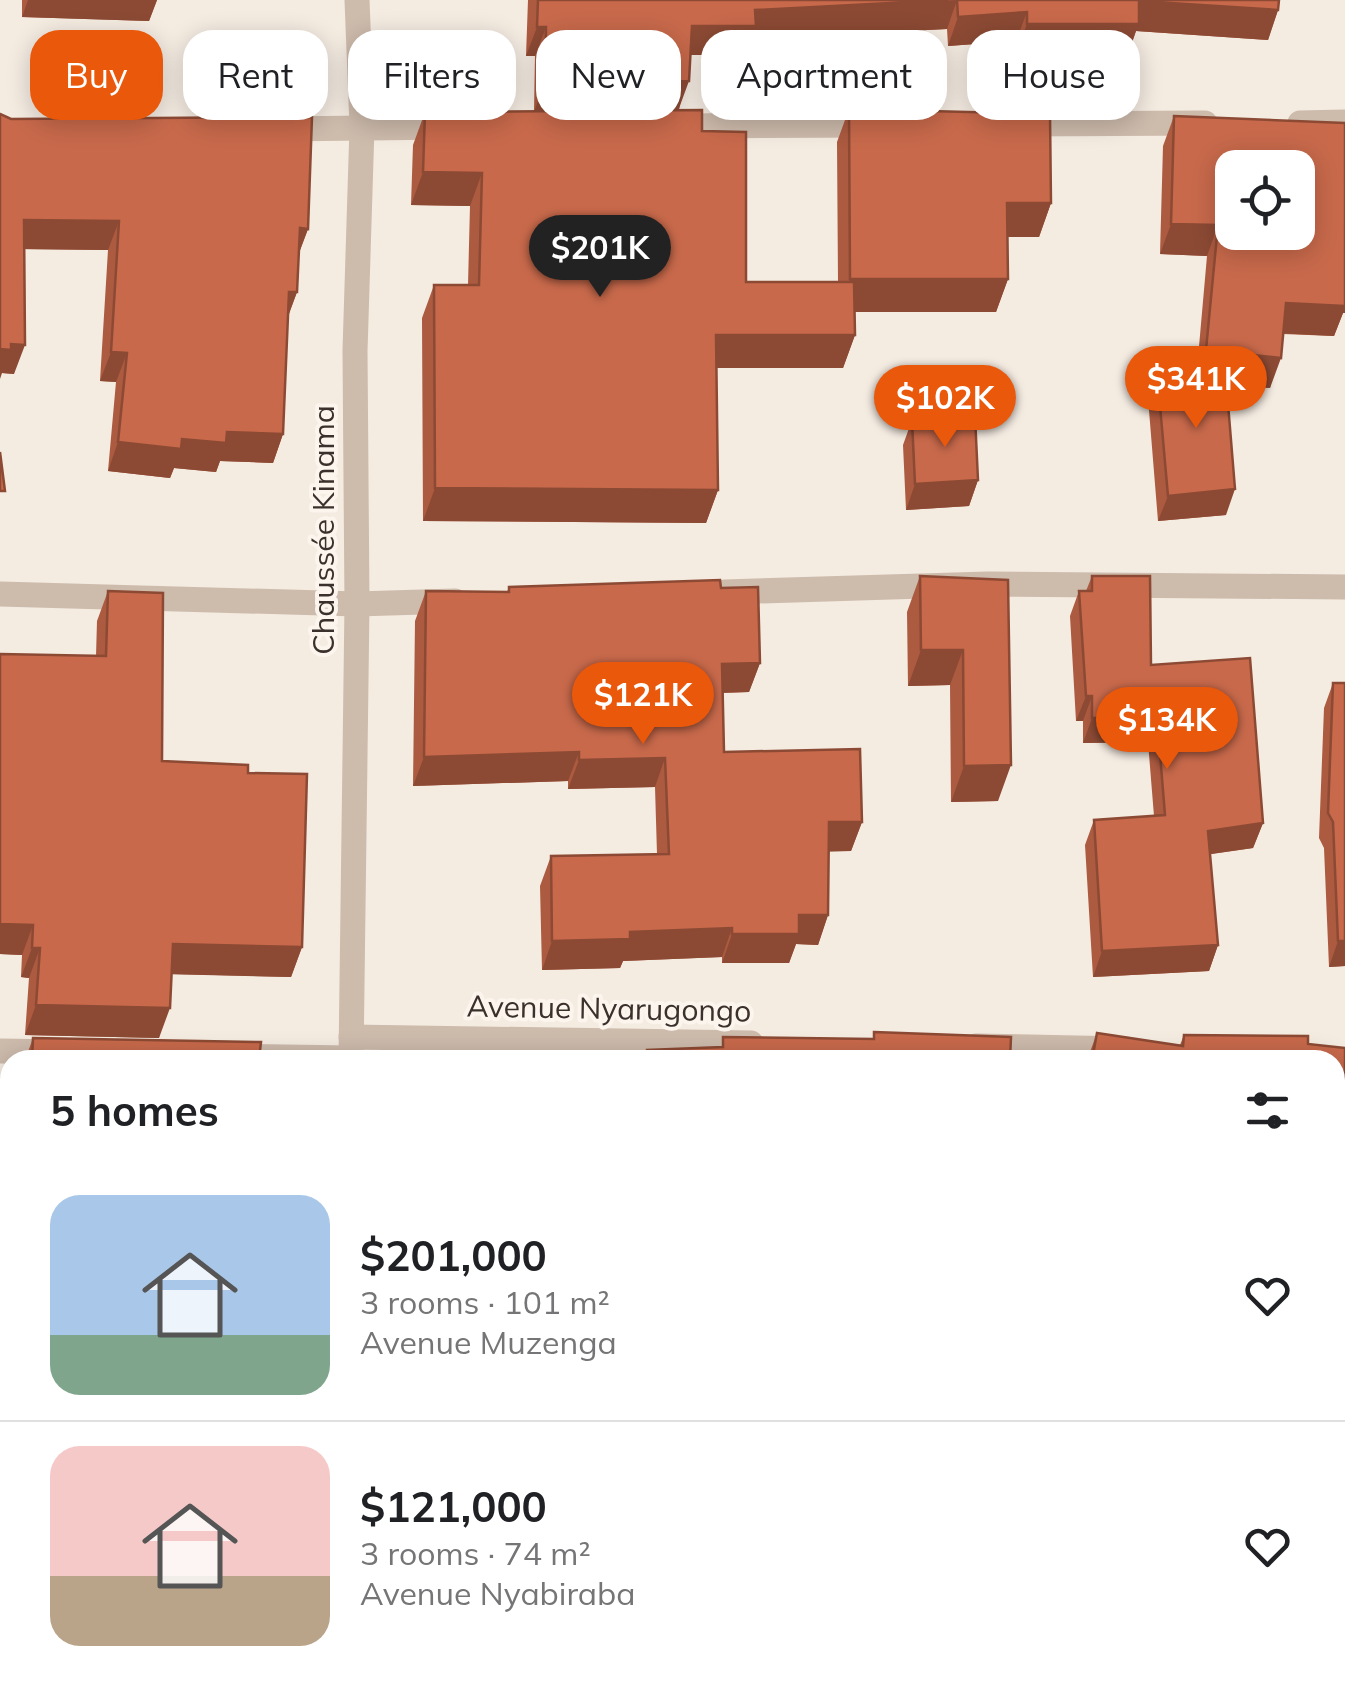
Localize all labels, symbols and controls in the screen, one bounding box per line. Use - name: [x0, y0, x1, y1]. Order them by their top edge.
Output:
- chip: Buy: [30, 30, 163, 120]
- chip: Rent: [183, 30, 328, 120]
- chip: Filters: [348, 30, 516, 120]
- chip: New: [536, 30, 681, 120]
- chip: Apartment: [701, 30, 947, 120]
- chip: House: [967, 30, 1140, 120]
- map controls: [1215, 150, 1315, 250]
- button: locate: [1215, 150, 1315, 250]
- pin: $201K: [530, 215, 670, 300]
- text: $201K: [551, 227, 649, 267]
- pin: $341K: [1126, 346, 1266, 431]
- text: $341K: [1147, 358, 1245, 398]
- pin: $102K: [875, 365, 1015, 450]
- text: $102K: [896, 377, 994, 417]
- street label: Chaussée Kinama: [304, 405, 342, 655]
- pin: $121K: [573, 662, 713, 747]
- text: $121K: [594, 674, 692, 714]
- pin: $134K: [1097, 687, 1237, 772]
- text: $134K: [1118, 699, 1216, 739]
- street label: Avenue Nyarugongo: [466, 987, 752, 1029]
- icon: filters: [1240, 1083, 1295, 1138]
- text: 5 homes: [50, 1084, 219, 1137]
- text: $201,000: [360, 1229, 547, 1282]
- icon: home: [130, 1235, 250, 1355]
- icon: heart: [1240, 1268, 1295, 1323]
- text: 3 rooms · 101 m²: [360, 1282, 610, 1322]
- text: Avenue Muzenga: [360, 1322, 617, 1362]
- text: $121,000: [360, 1480, 547, 1533]
- icon: home: [130, 1486, 250, 1606]
- icon: heart: [1240, 1519, 1295, 1574]
- text: 3 rooms · 74 m²: [360, 1533, 591, 1573]
- text: Avenue Nyabiraba: [360, 1573, 635, 1613]

